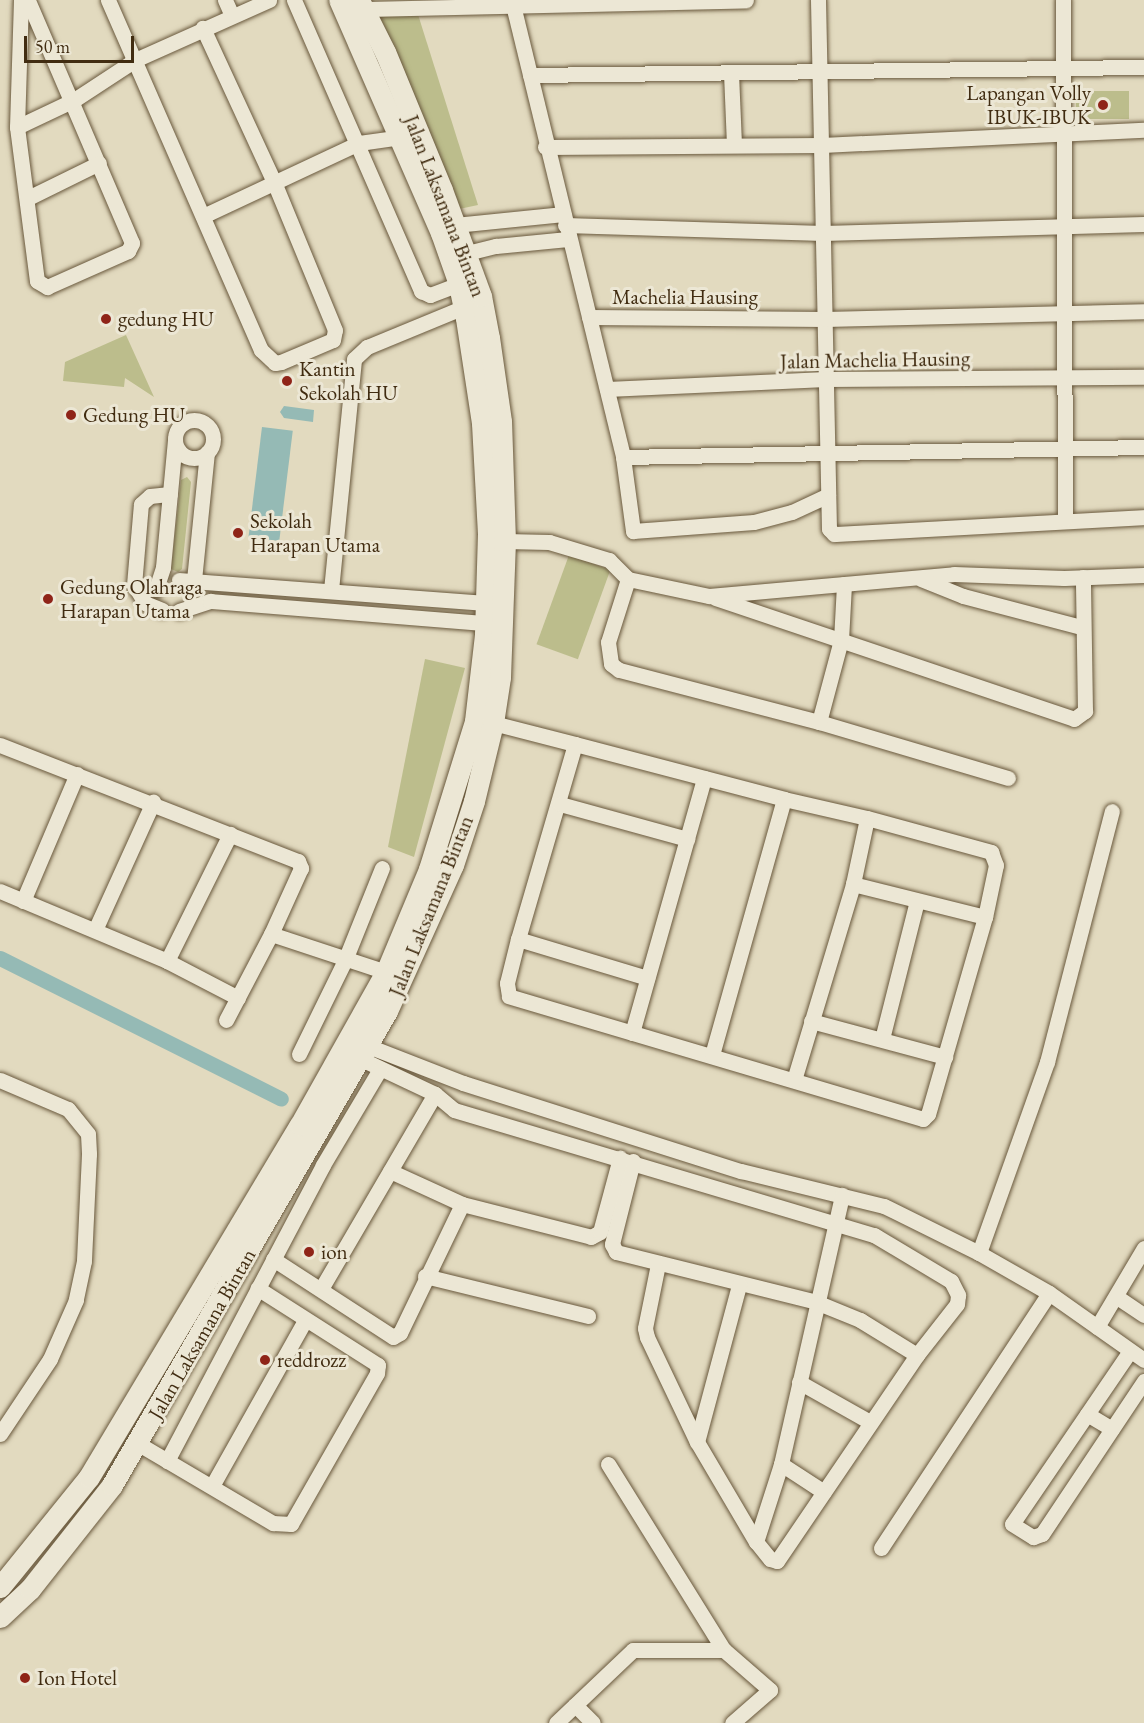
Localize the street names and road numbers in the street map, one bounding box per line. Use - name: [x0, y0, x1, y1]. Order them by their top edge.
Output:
- street label: Jalan Laksamana Bintan: [399, 111, 491, 301]
- street label: Machelia Hausing: [612, 284, 758, 310]
- street label: Jalan Machelia Hausing: [780, 346, 970, 374]
- street label: Jalan Laksamana Bintan: [383, 812, 479, 1000]
- street label: Jalan Laksamana Bintan: [143, 1244, 261, 1424]

